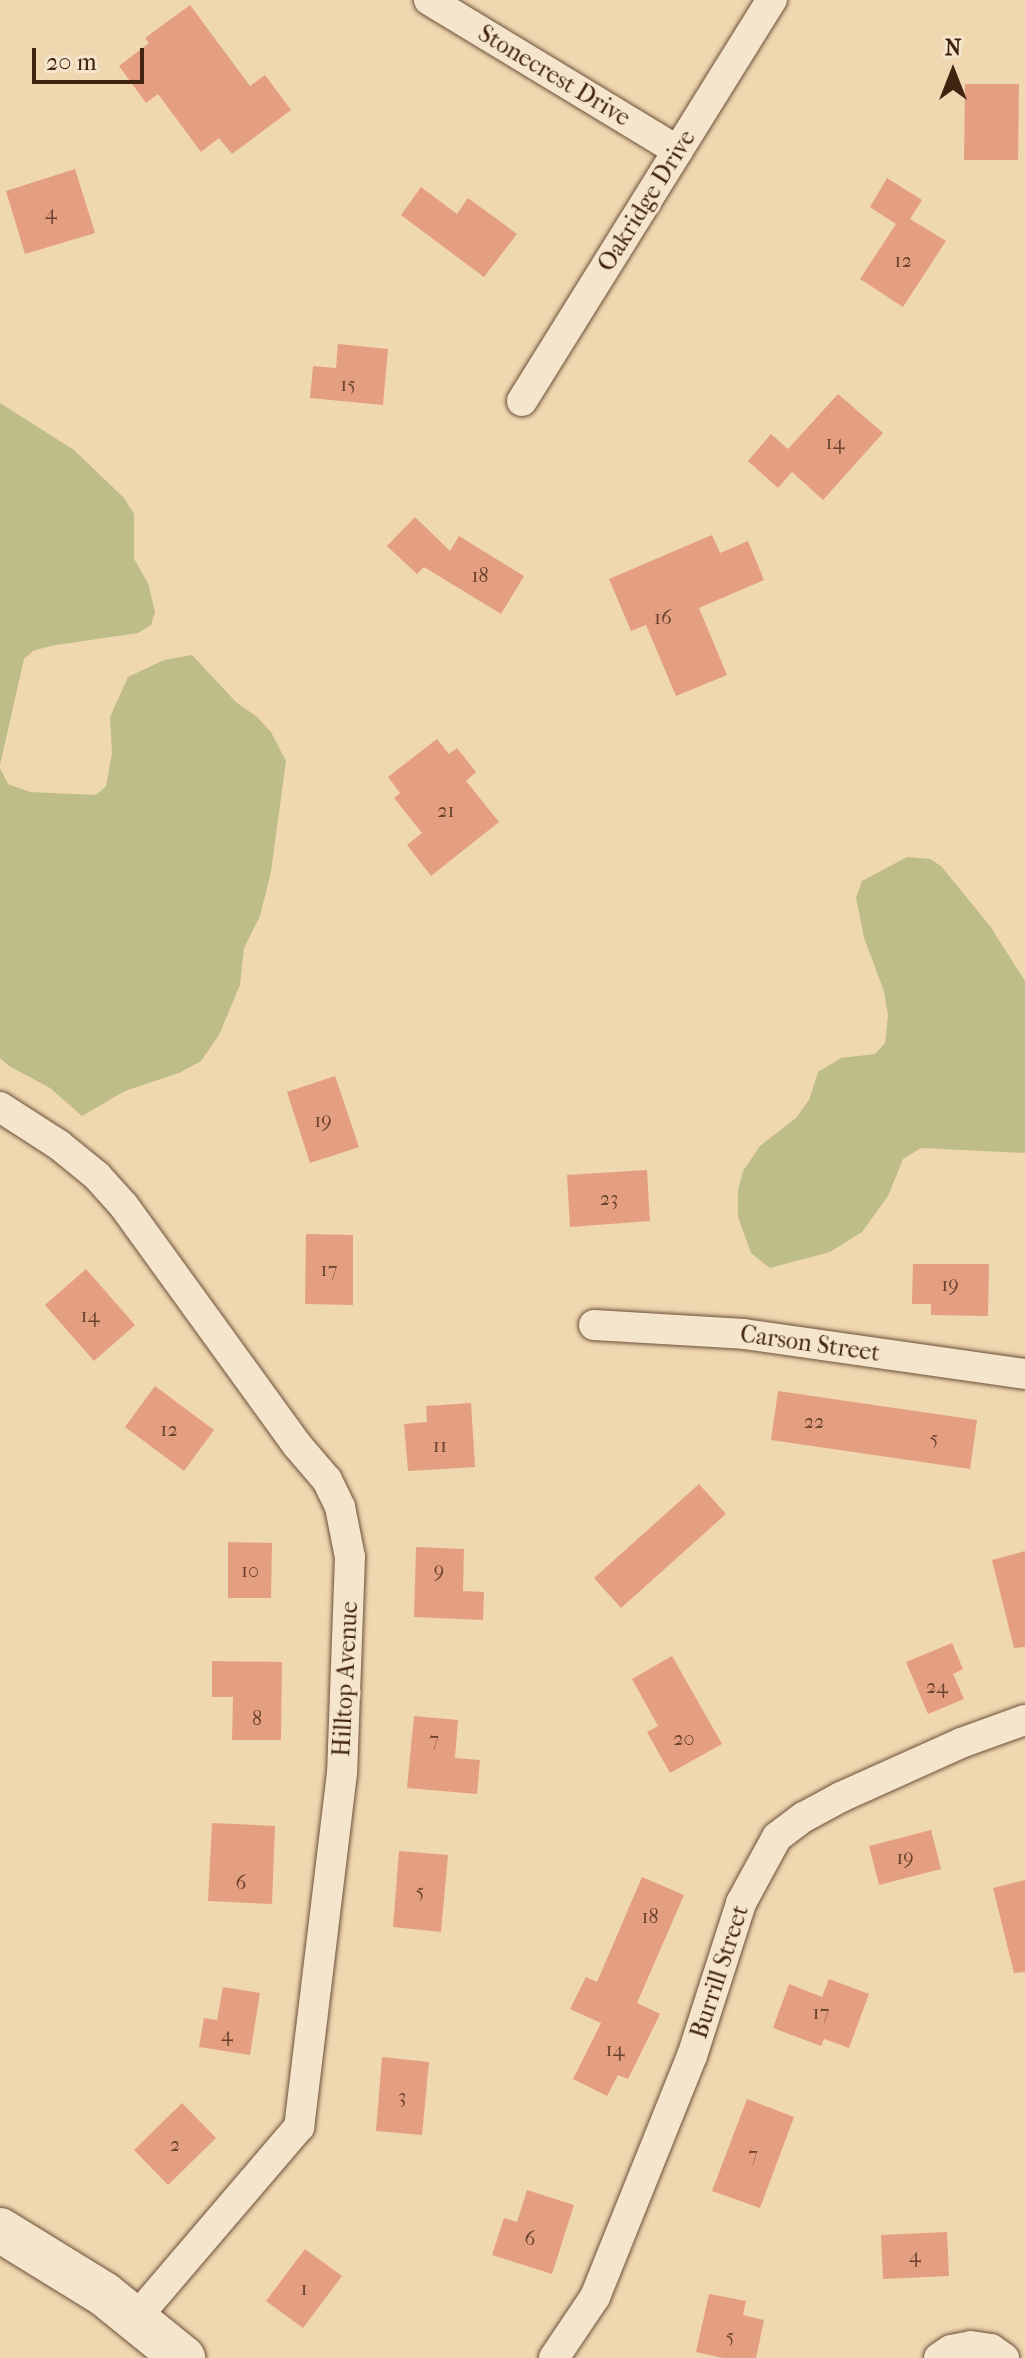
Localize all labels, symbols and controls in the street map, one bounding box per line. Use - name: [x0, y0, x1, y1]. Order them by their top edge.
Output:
- street label: Stonecrest Drive: [473, 19, 635, 133]
- scale bar: [36, 32, 148, 82]
- north arrow: [913, 32, 993, 112]
- text: N: [945, 35, 961, 61]
- text: 20 m: [46, 48, 97, 76]
- street label: Oakridge Drive: [592, 125, 702, 277]
- house number: 4: [45, 200, 57, 224]
- house number: 12: [894, 248, 912, 272]
- house number: 15: [340, 372, 356, 396]
- house number: 14: [826, 430, 844, 454]
- house number: 18: [471, 563, 489, 587]
- house number: 16: [654, 605, 672, 629]
- house number: 21: [437, 798, 455, 822]
- house number: 19: [314, 1108, 332, 1132]
- house number: 23: [600, 1186, 618, 1210]
- house number: 17: [321, 1257, 337, 1281]
- house number: 19: [941, 1272, 959, 1296]
- house number: 14: [81, 1303, 99, 1327]
- street label: Carson Street: [738, 1320, 882, 1368]
- house number: 22: [804, 1409, 824, 1433]
- house number: 12: [160, 1417, 178, 1441]
- house number: 5: [930, 1426, 938, 1450]
- house number: 11: [433, 1433, 447, 1457]
- house number: 10: [241, 1558, 259, 1582]
- house number: 9: [434, 1558, 444, 1582]
- street label: Hilltop Avenue: [328, 1601, 364, 1757]
- house number: 24: [926, 1674, 948, 1698]
- house number: 8: [252, 1706, 262, 1730]
- house number: 20: [673, 1726, 695, 1750]
- house number: 7: [429, 1727, 439, 1751]
- house number: 19: [896, 1845, 914, 1869]
- house number: 6: [236, 1870, 246, 1894]
- house number: 5: [416, 1879, 424, 1903]
- street label: Burrill Street: [685, 1902, 755, 2042]
- house number: 18: [641, 1904, 659, 1928]
- house number: 17: [813, 2000, 829, 2024]
- house number: 4: [221, 2022, 233, 2046]
- house number: 14: [606, 2037, 624, 2061]
- house number: 3: [398, 2084, 406, 2108]
- house number: 2: [170, 2132, 180, 2156]
- house number: 7: [748, 2142, 758, 2166]
- house number: 6: [525, 2226, 535, 2250]
- house number: 4: [909, 2243, 921, 2267]
- house number: 1: [300, 2276, 308, 2300]
- house number: 5: [726, 2324, 734, 2348]

